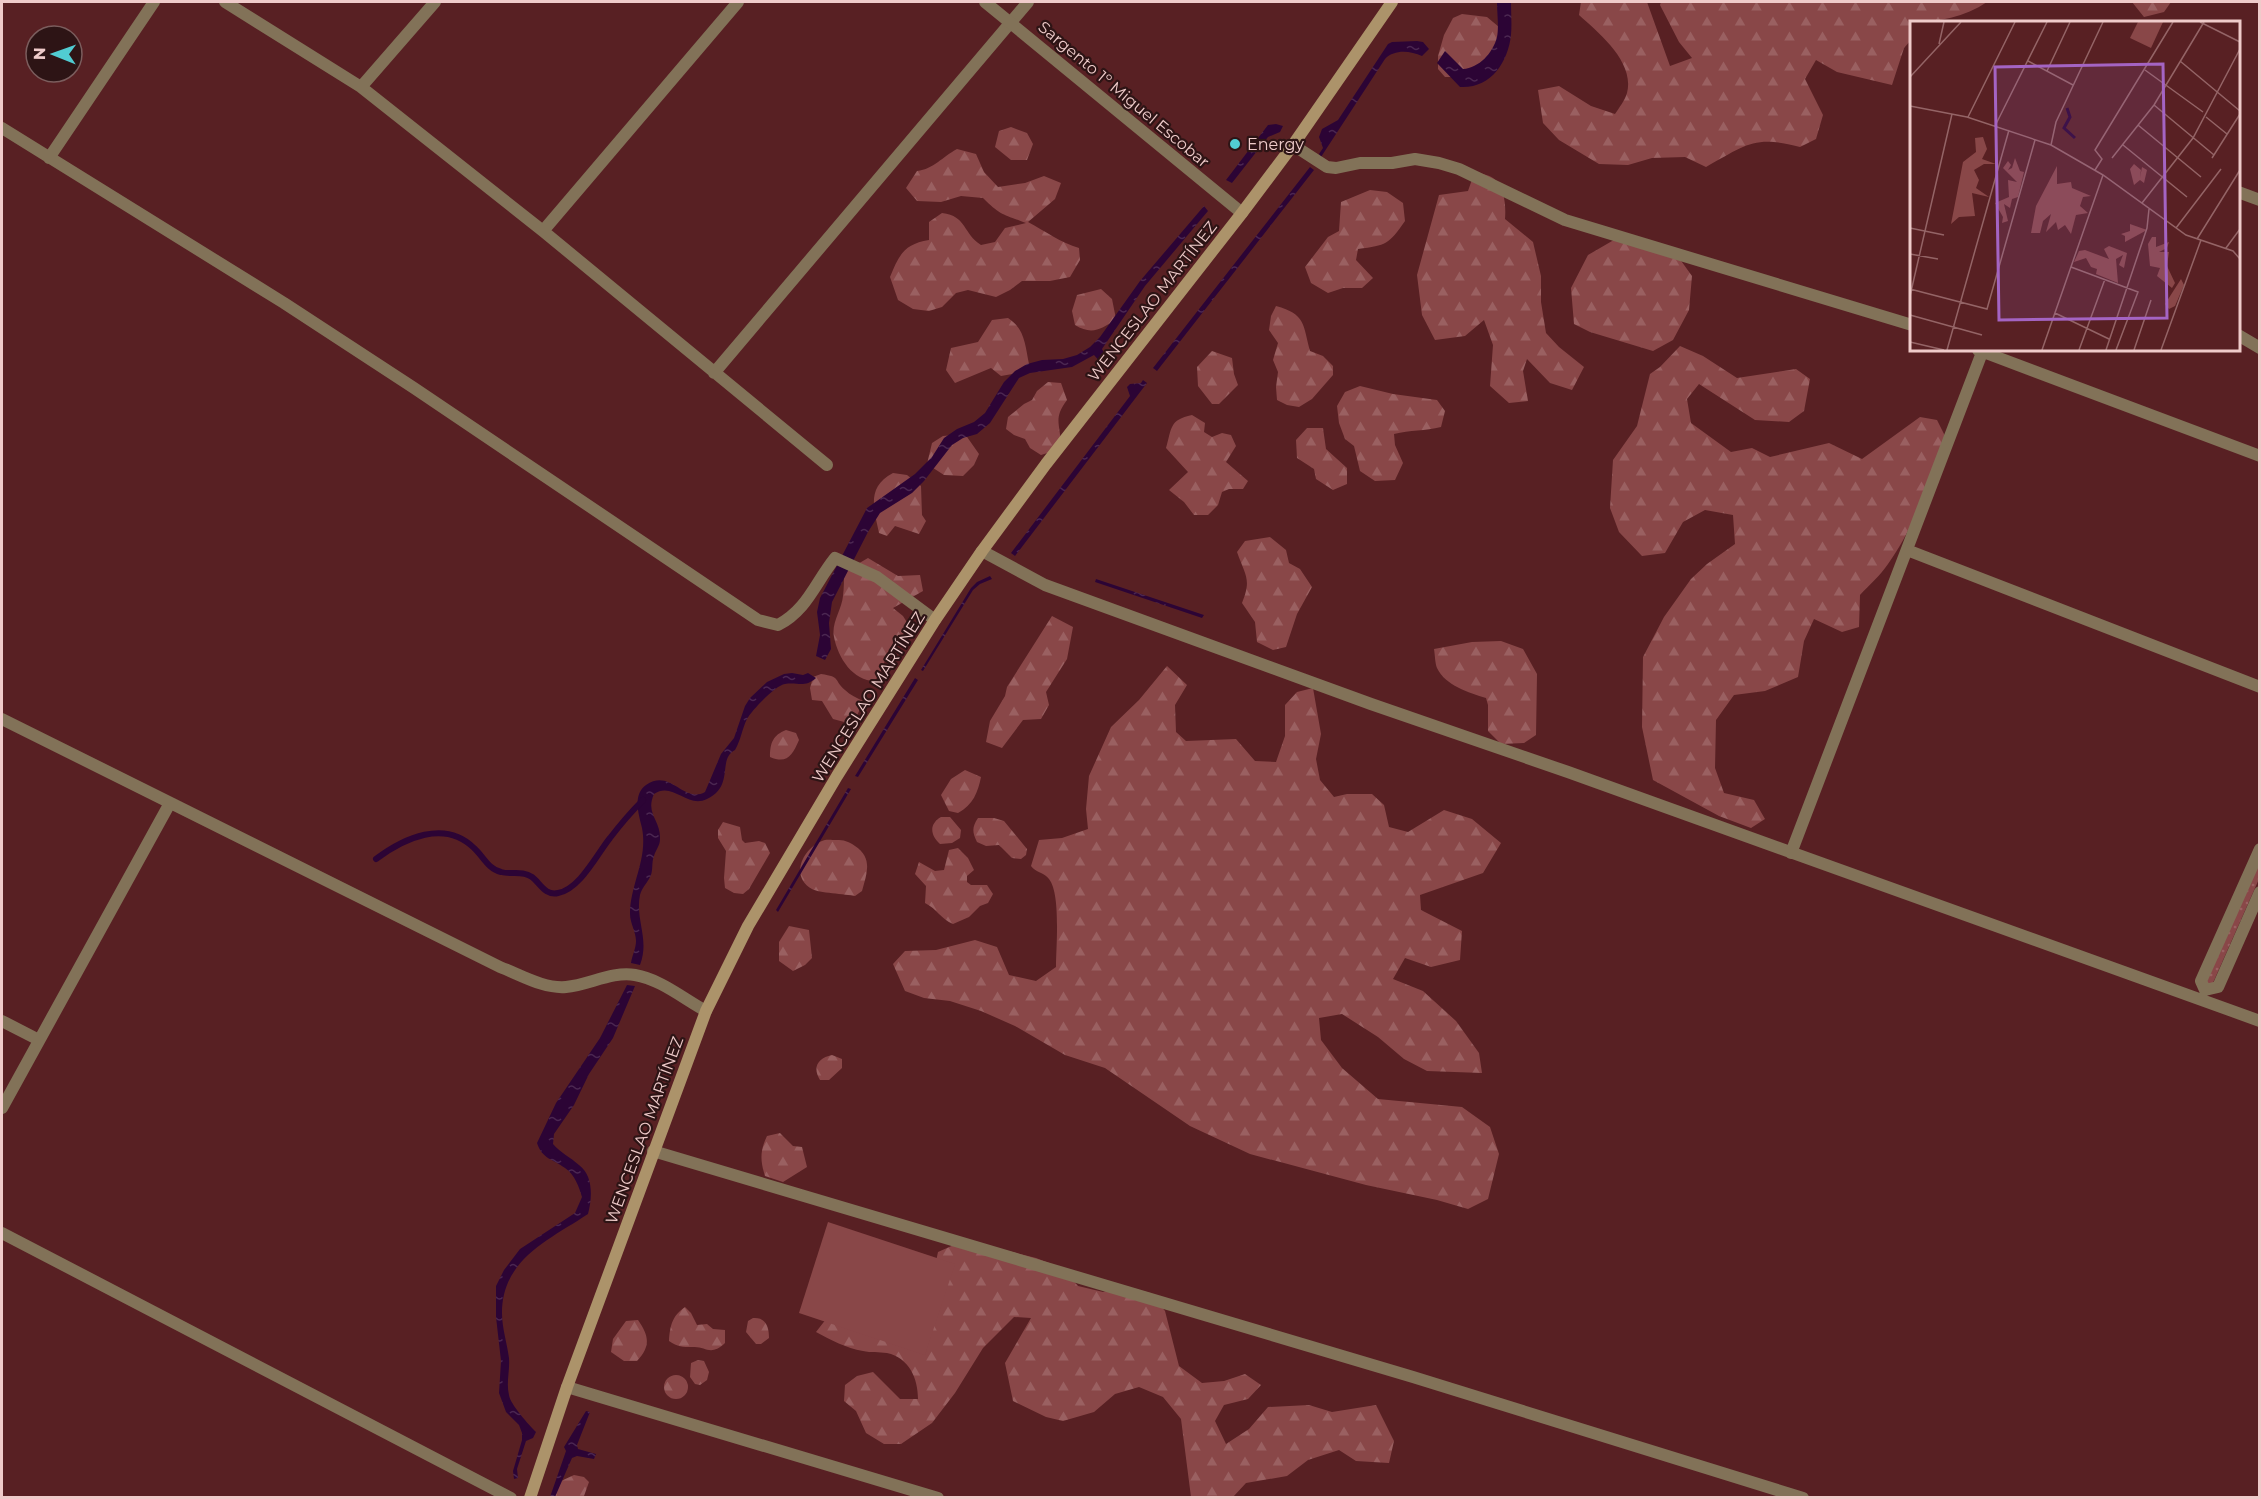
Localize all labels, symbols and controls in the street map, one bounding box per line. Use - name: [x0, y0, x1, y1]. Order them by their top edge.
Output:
- street label: Sargento 1º Miguel Escobar: [1034, 17, 1213, 172]
- inset map: [1910, 21, 2240, 351]
- north arrow: [24, 24, 84, 84]
- text: N: [30, 47, 49, 60]
- place label: Energy: [1247, 135, 1304, 154]
- marker: Energy: [1228, 137, 1242, 151]
- street label: WENCESLAO MARTÍNEZ: [1084, 218, 1221, 385]
- street label: WENCESLAO MARTÍNEZ: [808, 608, 929, 786]
- street label: WENCESLAO MARTÍNEZ: [602, 1034, 687, 1226]

